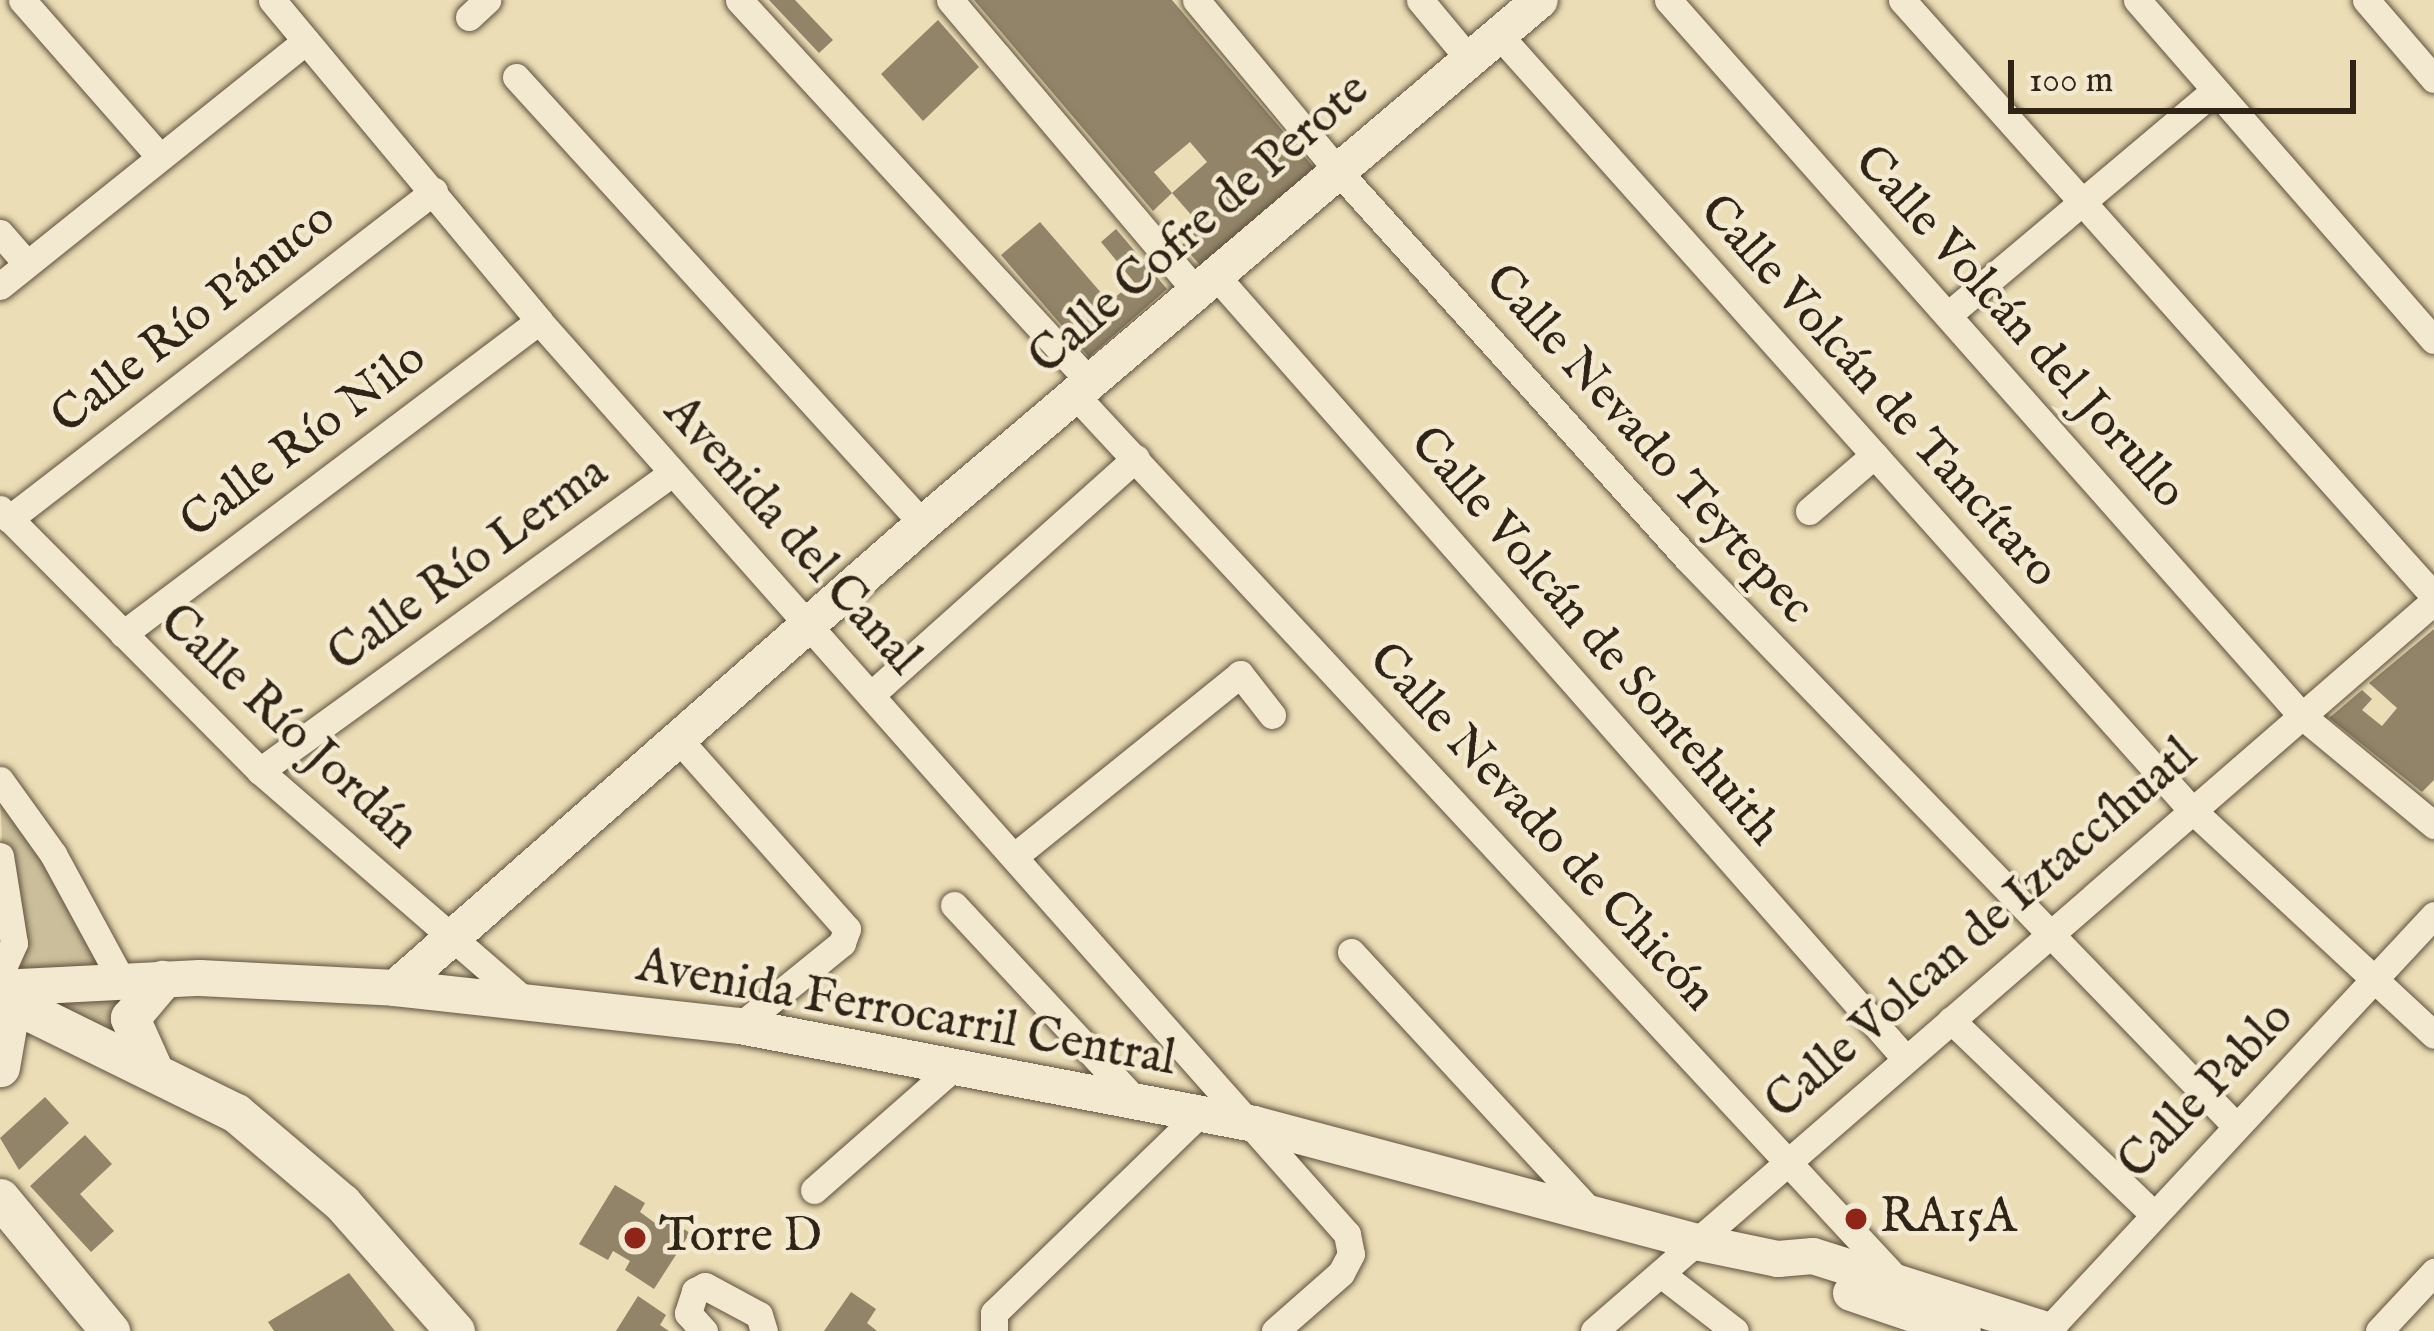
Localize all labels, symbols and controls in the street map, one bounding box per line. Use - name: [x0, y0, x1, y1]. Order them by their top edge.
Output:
- scale bar: [2014, 36, 2362, 110]
- text: 100 m: [2029, 58, 2113, 104]
- street label: Calle Cofre de Perote: [1019, 62, 1381, 388]
- street label: Calle Volcán del Jorullo: [1841, 135, 2197, 521]
- street label: Calle Volcán de Tancítaro: [1687, 184, 2069, 600]
- street label: Calle Río Pánuco: [41, 191, 347, 447]
- street label: Calle Nevado Teytepec: [1472, 254, 1824, 636]
- street label: Calle Río Nilo: [170, 330, 438, 552]
- street label: Avenida del Canal: [651, 385, 931, 687]
- street label: Calle Volcán de Sontehuith: [1397, 416, 1791, 858]
- street label: Calle Río Lerma: [318, 444, 620, 686]
- street label: Calle Río Jordán: [147, 594, 429, 862]
- street label: Calle Nevado de Chicón: [1355, 632, 1727, 1024]
- street label: Calle Volcan de Iztaccíhuatl: [1755, 727, 2209, 1133]
- street label: Avenida Ferrocarril Central: [632, 938, 1180, 1090]
- street label: Calle Pablo: [2108, 990, 2306, 1192]
- place label: RA15A: [1880, 1190, 2016, 1248]
- marker: RA15A: [1843, 1206, 1869, 1232]
- place label: Torre D: [659, 1209, 822, 1267]
- marker: Torre D: [622, 1225, 648, 1251]

